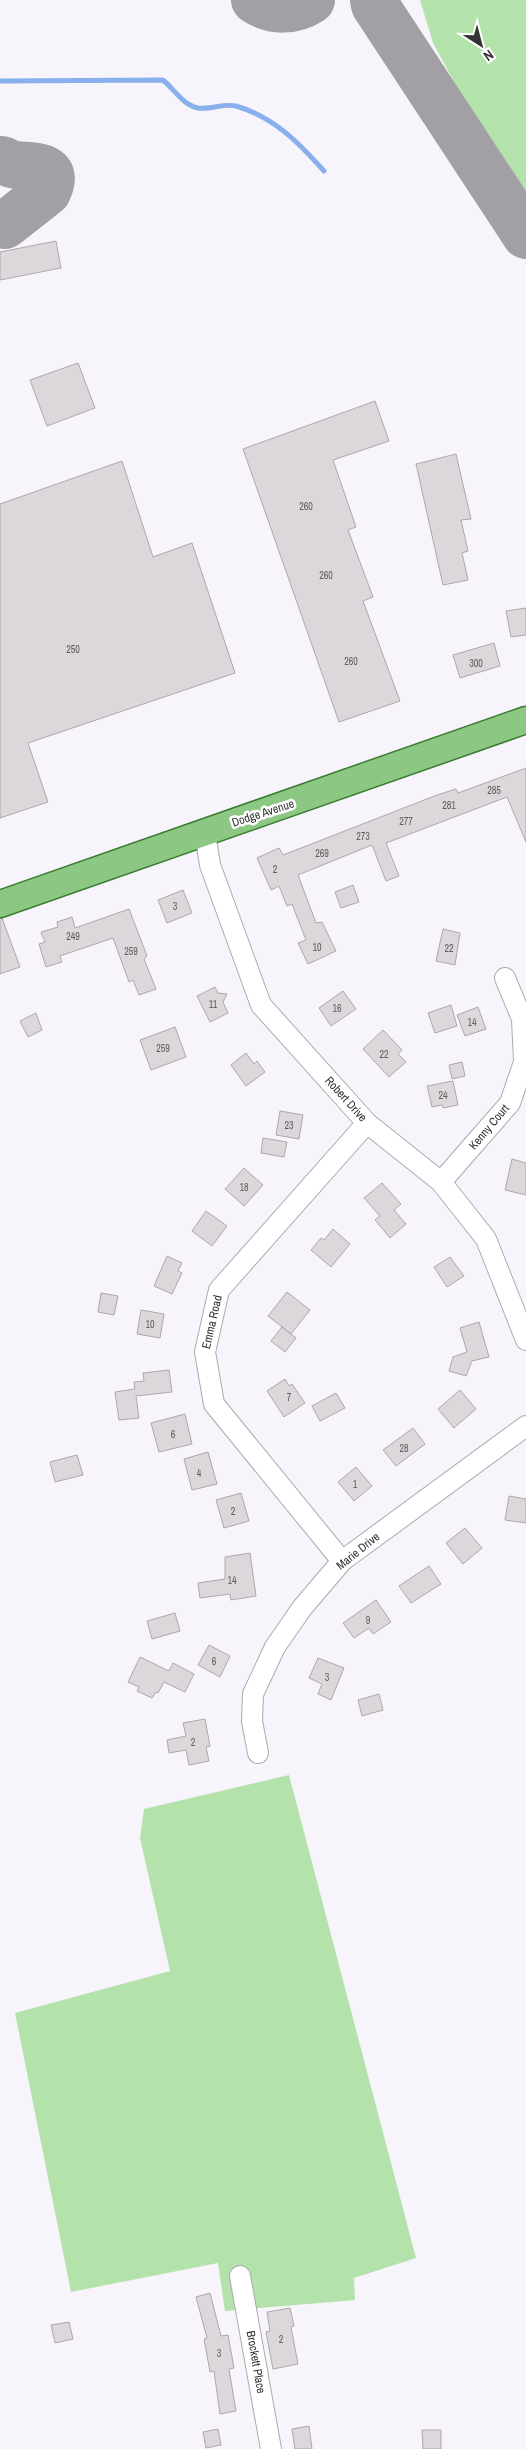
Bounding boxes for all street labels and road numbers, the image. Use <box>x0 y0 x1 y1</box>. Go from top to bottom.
street label: Dodge Avenue <box>230 795 296 831</box>
street label: Robert Drive <box>321 1073 371 1125</box>
street label: Kenny Court <box>465 1101 513 1153</box>
street label: Emma Road <box>198 1294 226 1350</box>
street label: Marie Drive <box>333 1529 383 1573</box>
street label: Brockett Place <box>243 2329 269 2395</box>

